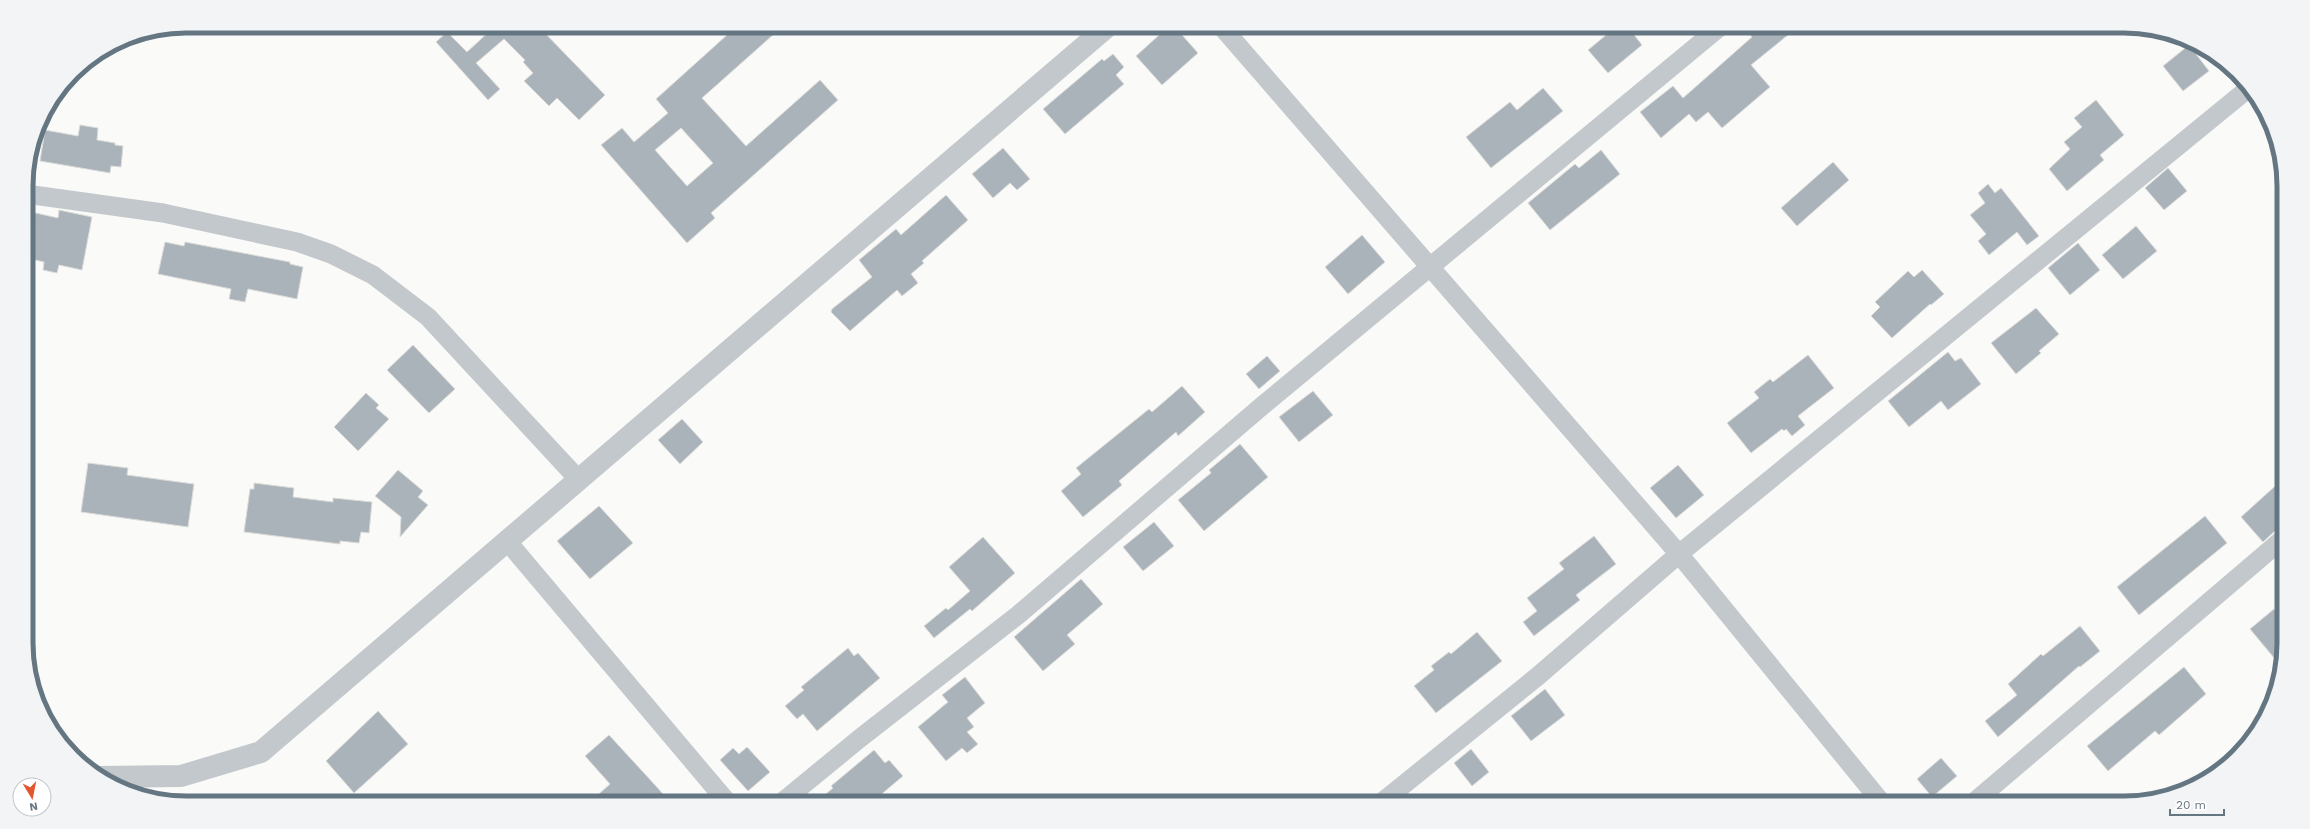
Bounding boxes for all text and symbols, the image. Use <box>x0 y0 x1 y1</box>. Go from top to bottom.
north arrow <box>12 777 52 817</box>
scale bar <box>2170 791 2224 817</box>
text: 20 m <box>2176 798 2206 812</box>
text: N <box>29 799 39 813</box>

